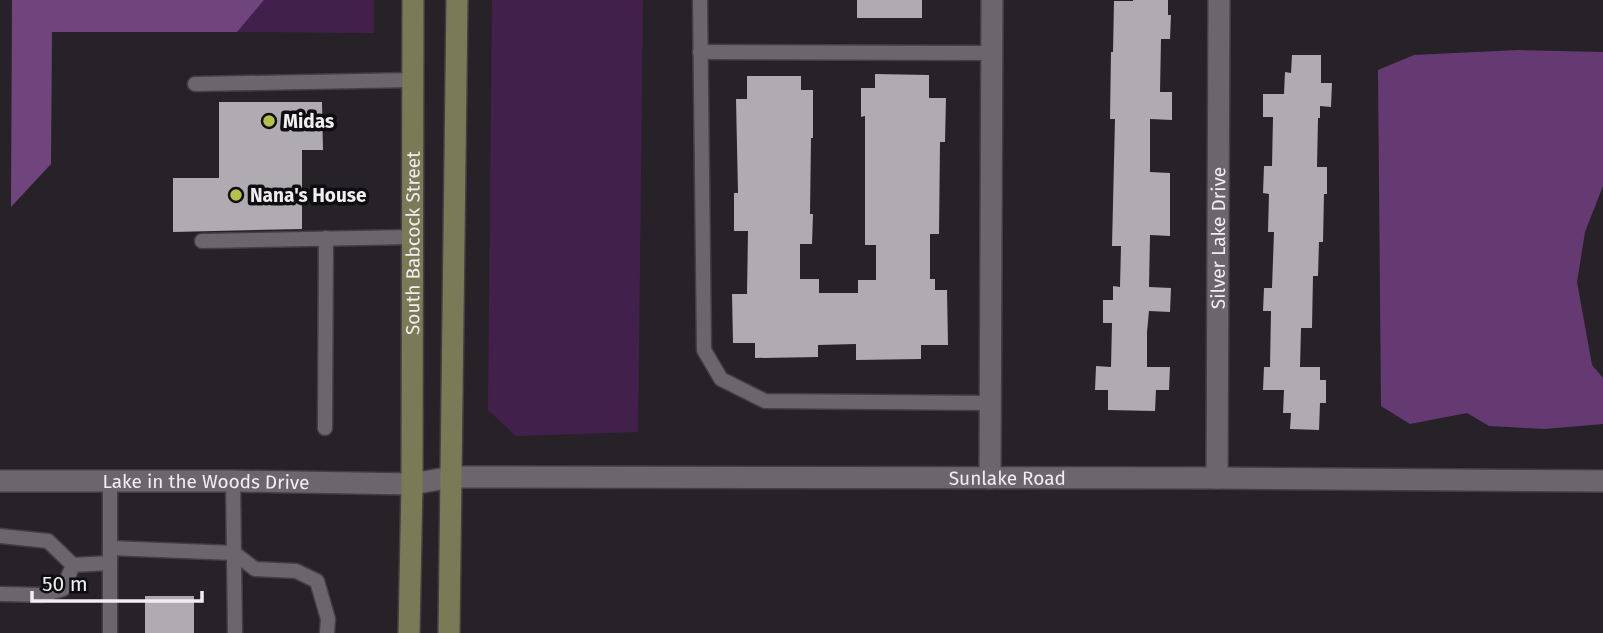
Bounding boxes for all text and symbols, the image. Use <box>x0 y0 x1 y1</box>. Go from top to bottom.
place label: Midas <box>283 110 334 133</box>
marker: Midas <box>261 113 277 129</box>
street label: South Babcock Street <box>401 151 425 335</box>
street label: Silver Lake Drive <box>1207 167 1230 309</box>
place label: Nana's House <box>250 184 367 207</box>
marker: Nana's House <box>228 187 244 203</box>
street label: Sunlake Road <box>949 467 1066 490</box>
street label: Lake in the Woods Drive <box>102 470 310 494</box>
scale bar <box>32 560 201 604</box>
text: 50 m <box>42 571 88 597</box>

